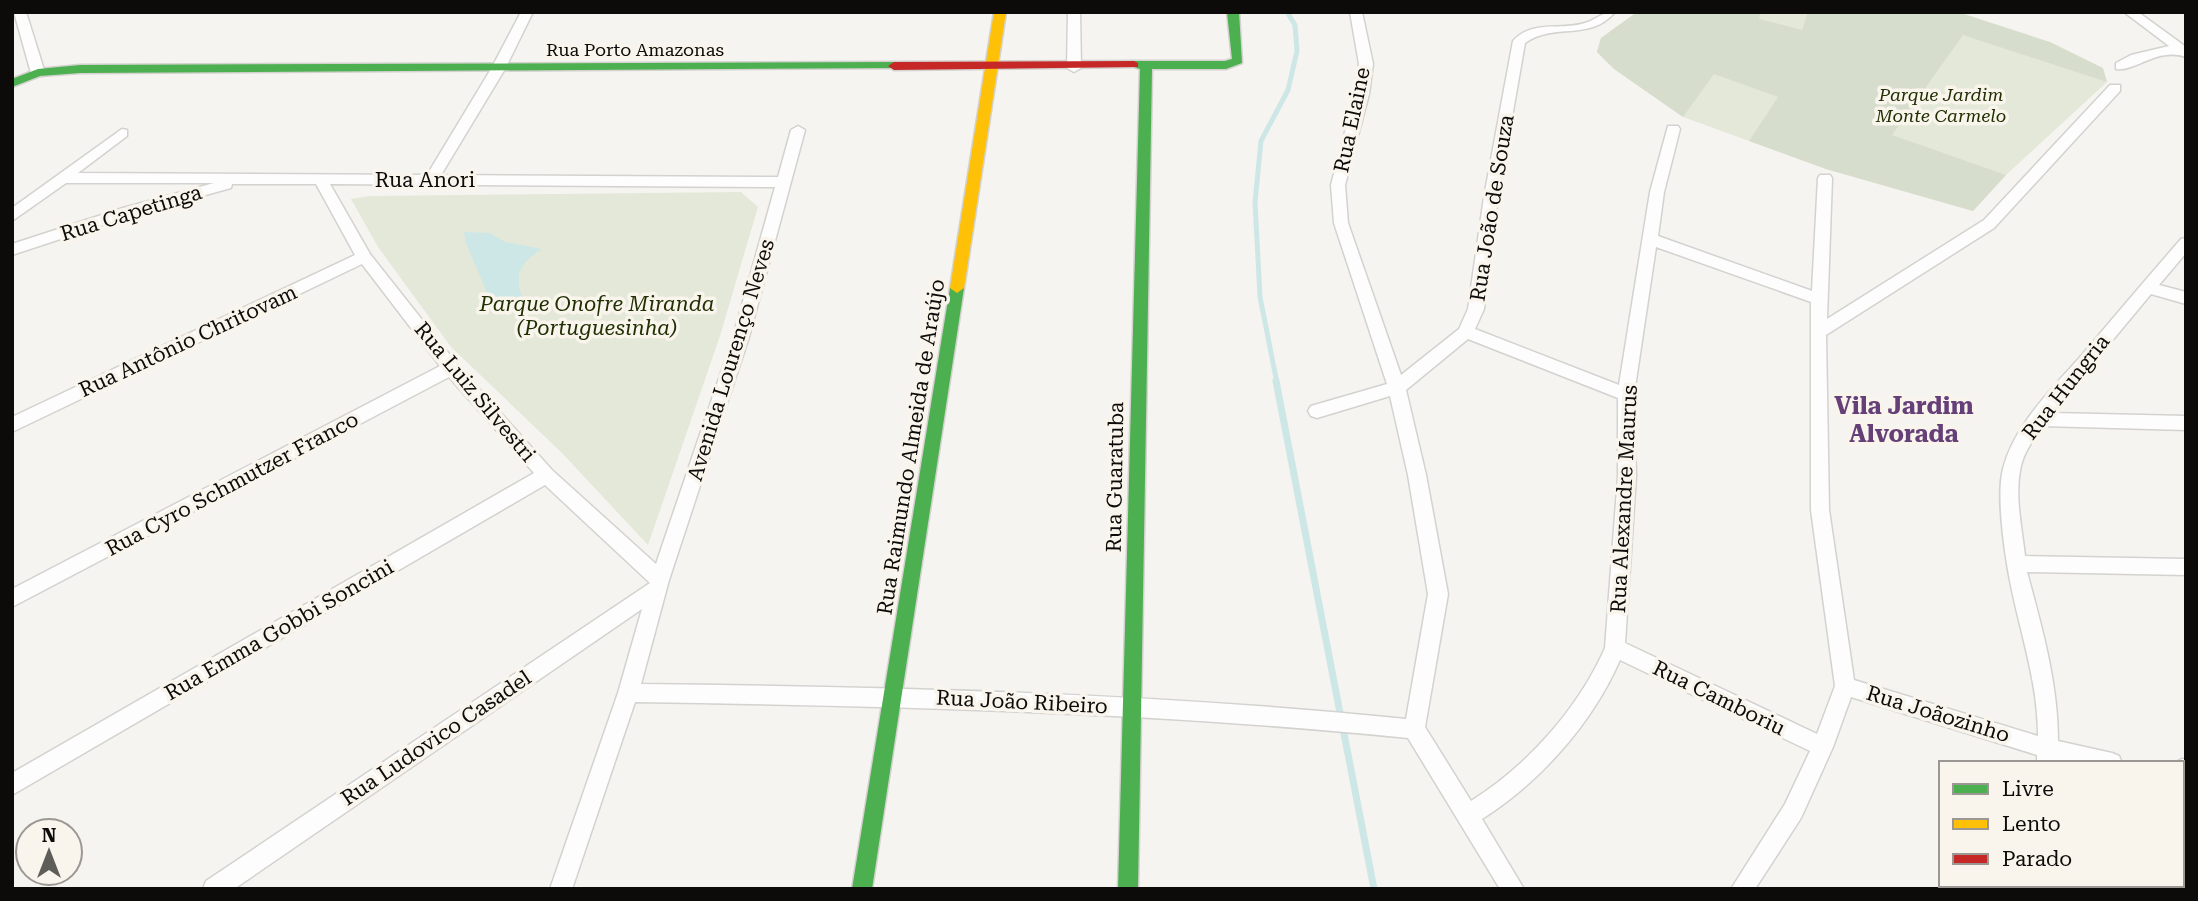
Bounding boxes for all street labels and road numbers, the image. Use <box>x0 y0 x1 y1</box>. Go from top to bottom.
street label: Rua Porto Amazonas <box>546 39 724 60</box>
street label: Rua Elaine <box>1329 65 1375 175</box>
street label: Rua João de Souza <box>1465 112 1519 303</box>
street label: Rua Anori <box>375 168 476 192</box>
street label: Rua Capetinga <box>57 180 205 246</box>
street label: Avenida Lourenço Neves <box>683 236 779 484</box>
street label: Rua Raimundo Almeida de Araújo <box>873 277 949 617</box>
street label: Rua Antônio Chritovam <box>75 280 301 402</box>
street label: Rua Luiz Silvestri <box>410 317 541 467</box>
street label: Rua Hungria <box>2018 329 2115 444</box>
street label: Rua Alexandre Maurus <box>1606 384 1642 614</box>
street label: Rua Guaratuba <box>1102 401 1128 552</box>
street label: Rua Cyro Schmutzer Franco <box>102 407 362 561</box>
street label: Rua Emma Gobbi Soncini <box>161 555 398 705</box>
street label: Rua Camboriu <box>1649 656 1789 740</box>
street label: Rua Ludovico Casadel <box>337 665 536 810</box>
street label: Rua Joãozinho <box>1863 681 2013 747</box>
street label: Rua João Ribeiro <box>936 686 1108 718</box>

